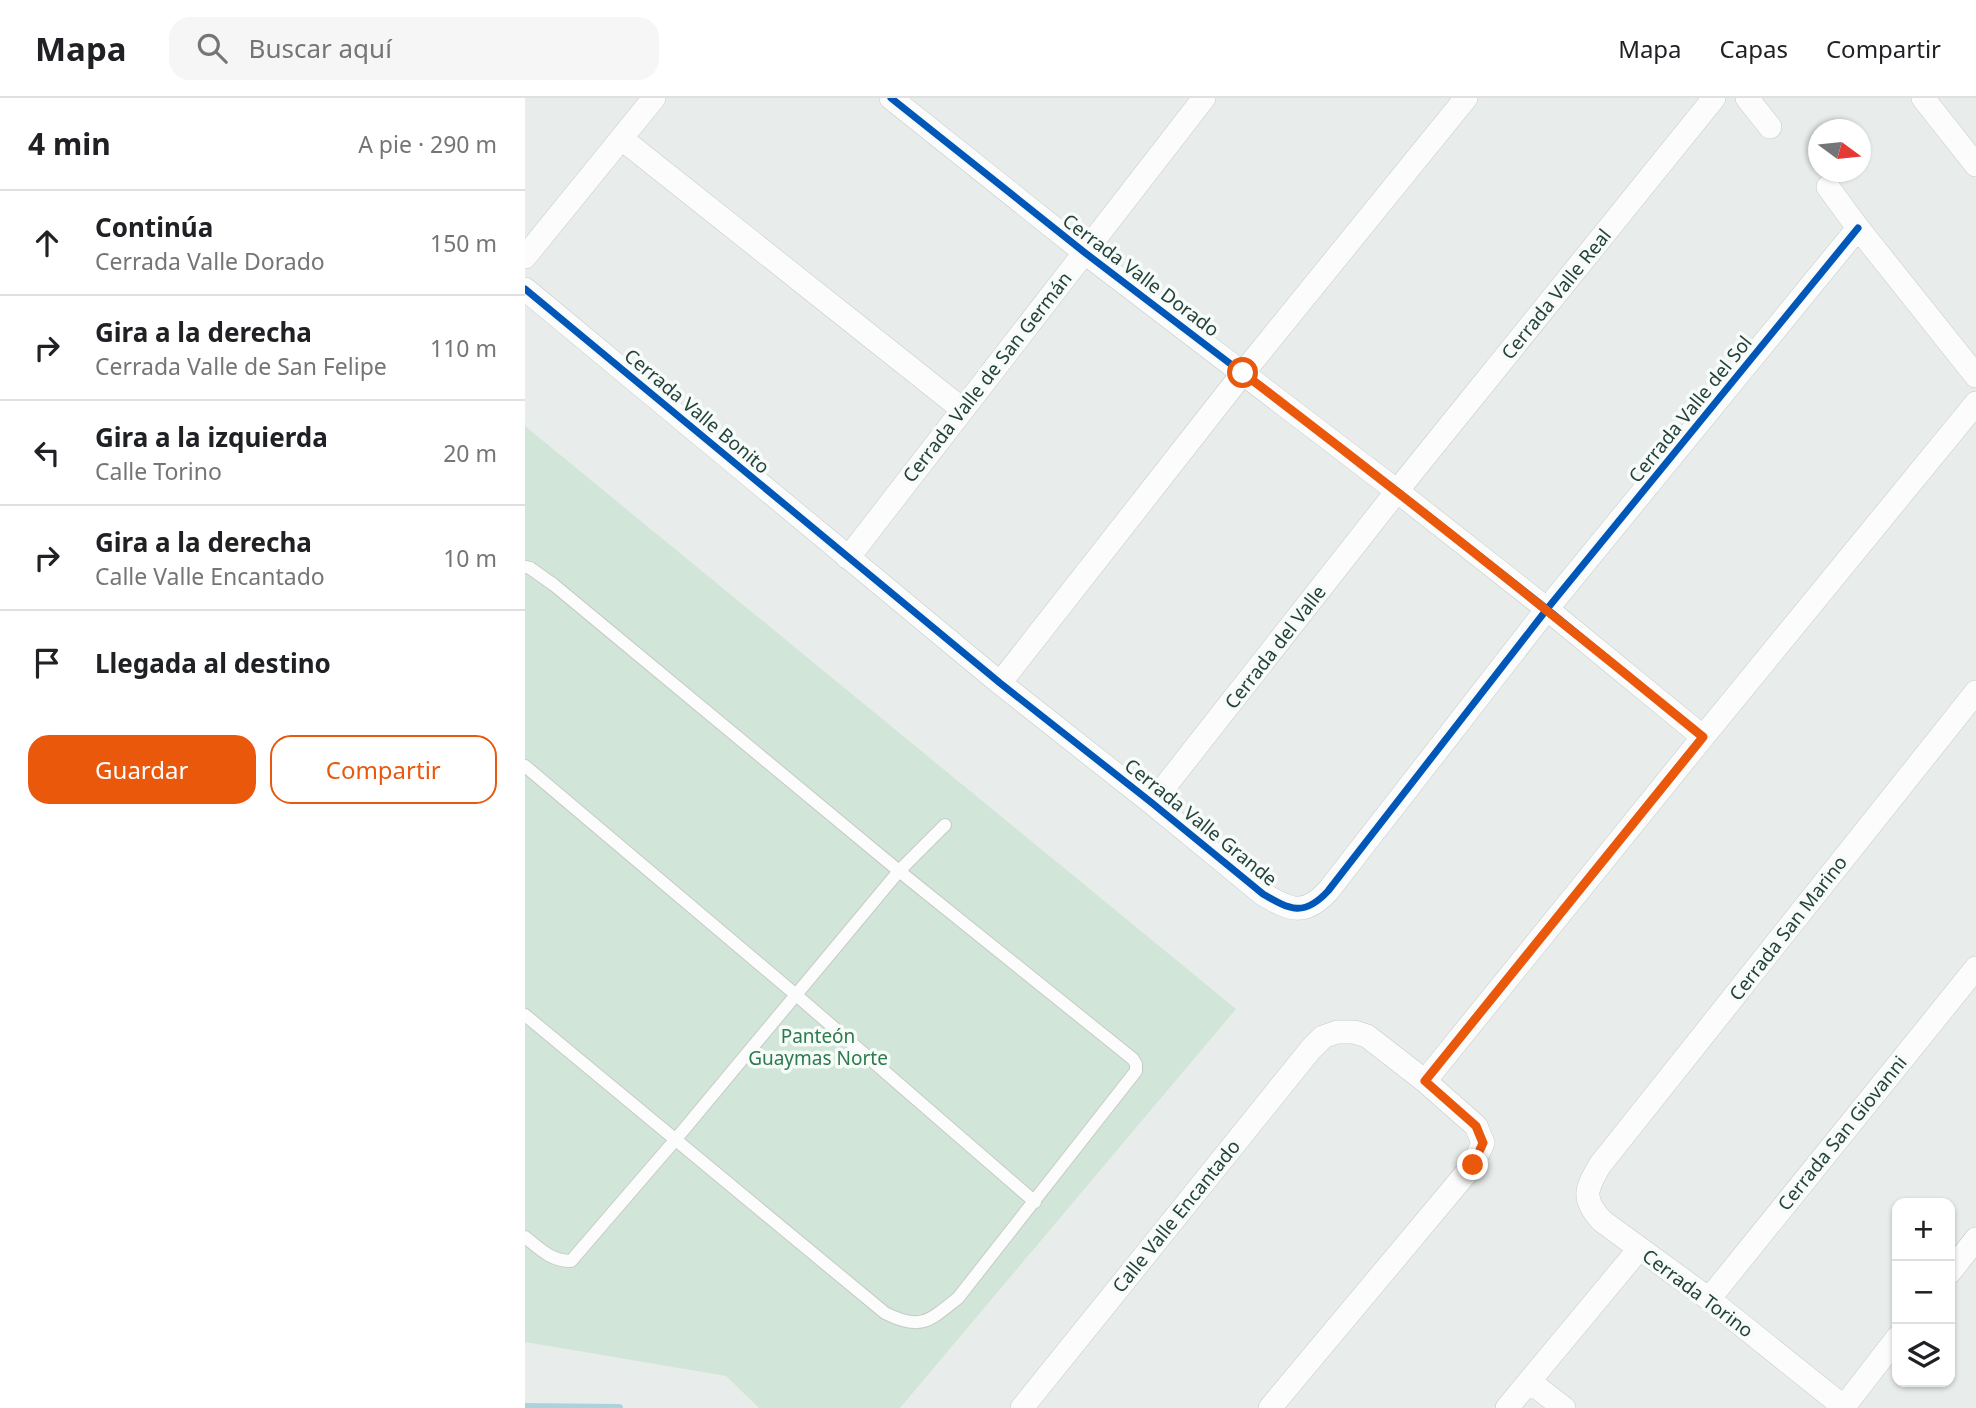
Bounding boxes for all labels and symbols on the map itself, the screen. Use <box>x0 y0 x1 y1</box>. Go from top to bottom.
north arrow <box>1808 119 1871 182</box>
street label: Cerrada Valle Dorado <box>1057 208 1225 342</box>
street label: Cerrada Valle Real <box>1495 223 1617 365</box>
street label: Cerrada Valle de San Germán <box>896 266 1078 488</box>
street label: Cerrada Valle del Sol <box>1623 330 1757 488</box>
street label: Cerrada Valle Bonito <box>619 343 775 479</box>
route start <box>1227 357 1258 388</box>
street label: Cerrada del Valle <box>1218 580 1332 714</box>
street label: Cerrada Valle Grande <box>1119 752 1283 892</box>
street label: Cerrada San Marino <box>1723 850 1853 1006</box>
park label: Panteón Guaymas Norte <box>748 1023 888 1071</box>
street label: Cerrada San Giovanni <box>1771 1050 1913 1216</box>
street label: Calle Valle Encantado <box>1106 1134 1246 1298</box>
route end <box>1457 1149 1488 1180</box>
street label: Cerrada Torino <box>1637 1243 1759 1343</box>

